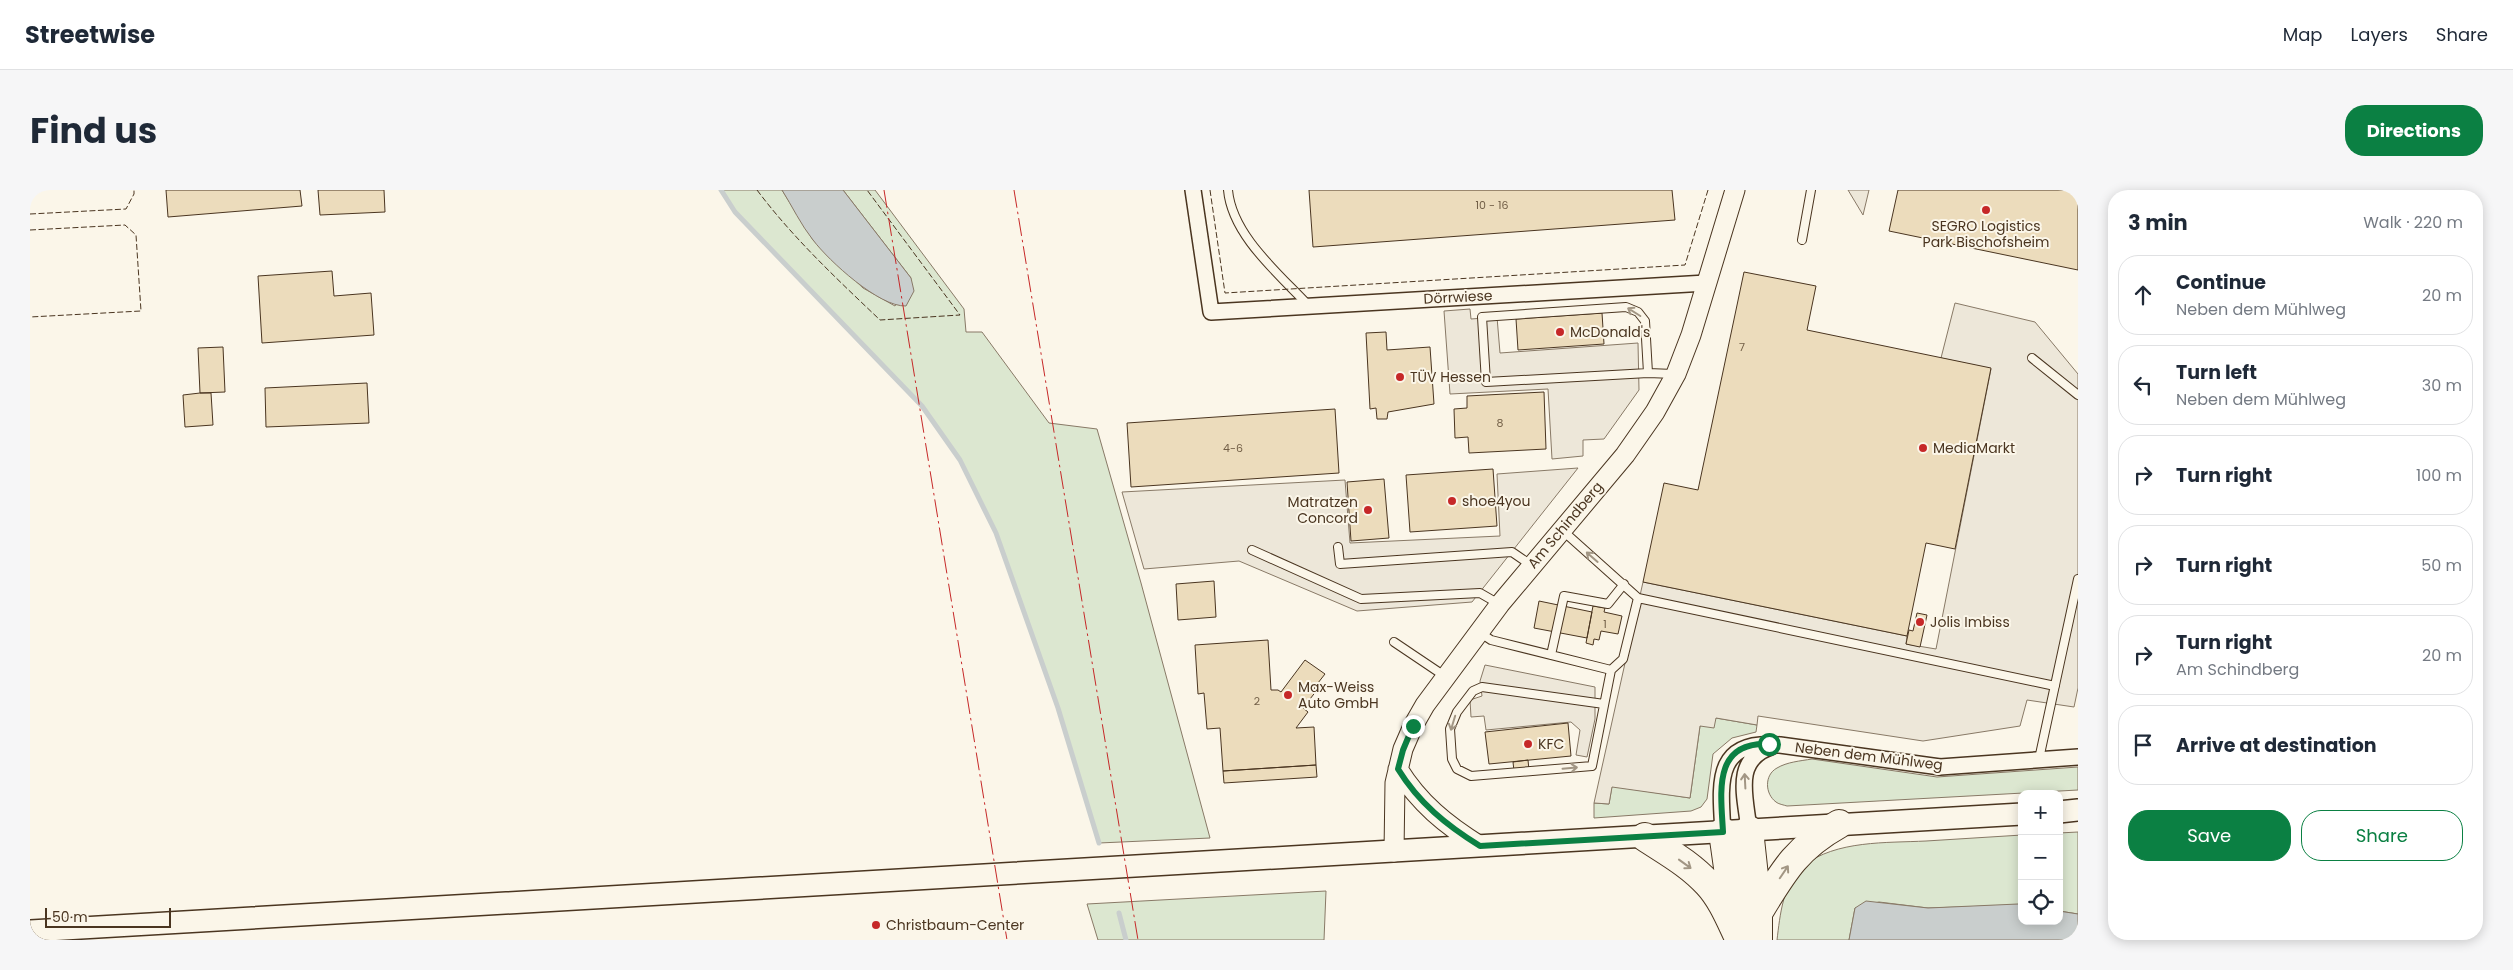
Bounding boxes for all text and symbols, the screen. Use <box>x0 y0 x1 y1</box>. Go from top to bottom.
text: Streetwise <box>25 18 155 51</box>
text: Map <box>2283 22 2323 47</box>
text: Layers <box>2351 22 2408 47</box>
text: Share <box>2436 22 2488 47</box>
button: Directions <box>2345 105 2483 156</box>
text: Find us <box>30 106 157 155</box>
house number: 10 - 16 <box>1476 197 1508 213</box>
marker: SEGRO Logistics Park Bischofsheim <box>1980 204 1992 216</box>
text: 3 min <box>2128 208 2188 237</box>
text: Walk · 220 m <box>2363 211 2463 234</box>
place label: SEGRO Logistics Park Bischofsheim <box>1923 216 2049 252</box>
text: Continue <box>2176 269 2266 296</box>
icon: ahead <box>2129 281 2157 309</box>
text: 20 m <box>2422 284 2462 307</box>
street label: Dörrwiese <box>1423 285 1493 309</box>
text: Neben dem Mühlweg <box>2176 298 2346 321</box>
one-way arrow <box>1628 307 1642 317</box>
place label: McDonald's <box>1570 322 1650 342</box>
marker: McDonald's <box>1554 326 1566 338</box>
house number: 7 <box>1739 339 1745 355</box>
text: Turn left <box>2176 359 2257 386</box>
place label: TÜV Hessen <box>1410 367 1491 387</box>
marker: TÜV Hessen <box>1394 371 1406 383</box>
icon: left <box>2129 371 2157 399</box>
text: 30 m <box>2422 374 2462 397</box>
text: Neben dem Mühlweg <box>2176 388 2346 411</box>
house number: 8 <box>1497 415 1504 431</box>
place label: MediaMarkt <box>1933 438 2015 458</box>
house number: 4-6 <box>1223 440 1243 456</box>
marker: MediaMarkt <box>1917 442 1929 454</box>
icon: right <box>2129 461 2157 489</box>
text: Turn right <box>2176 462 2272 489</box>
text: 100 m <box>2416 464 2462 487</box>
street label: Am Schindberg <box>1523 477 1607 573</box>
place label: shoe4you <box>1462 491 1531 511</box>
place label: Matratzen Concord <box>1288 492 1358 528</box>
marker: shoe4you <box>1446 495 1458 507</box>
marker: Matratzen Concord <box>1362 504 1374 516</box>
one-way arrow <box>1586 551 1599 562</box>
icon: right <box>2129 551 2157 579</box>
text: Turn right <box>2176 552 2272 579</box>
text: 50 m <box>2421 554 2462 577</box>
place label: Jolis Imbiss <box>1930 612 2010 632</box>
house number: 1 <box>1603 616 1607 632</box>
marker: Jolis Imbiss <box>1914 616 1926 628</box>
text: Turn right <box>2176 629 2272 656</box>
icon: right <box>2129 641 2157 669</box>
text: 20 m <box>2422 644 2462 667</box>
text: Am Schindberg <box>2176 658 2299 681</box>
place label: Max-Weiss Auto GmbH <box>1298 677 1379 713</box>
marker: Max-Weiss Auto GmbH <box>1282 689 1294 701</box>
house number: 2 <box>1254 693 1260 709</box>
route end <box>1402 715 1425 738</box>
one-way arrow <box>1447 715 1457 731</box>
icon: arrive <box>2129 731 2157 759</box>
text: Arrive at destination <box>2176 732 2377 759</box>
route start <box>1758 733 1781 756</box>
place label: KFC <box>1538 734 1564 754</box>
street label: Neben dem Mühlweg <box>1794 737 1944 775</box>
marker: KFC <box>1522 738 1534 750</box>
one-way arrow <box>1562 763 1578 772</box>
one-way arrow <box>1740 774 1749 790</box>
map controls <box>2018 790 2063 925</box>
button: + <box>2018 790 2063 835</box>
button: Save <box>2128 810 2291 861</box>
button: Share <box>2301 810 2463 861</box>
button: − <box>2018 835 2063 880</box>
one-way arrow <box>1678 859 1692 869</box>
one-way arrow <box>1779 865 1789 879</box>
button: locate <box>2018 880 2063 925</box>
scale bar <box>45 905 171 928</box>
text: 50 m <box>52 907 88 927</box>
place label: Christbaum-Center <box>886 915 1024 935</box>
marker: Christbaum-Center <box>870 919 882 931</box>

